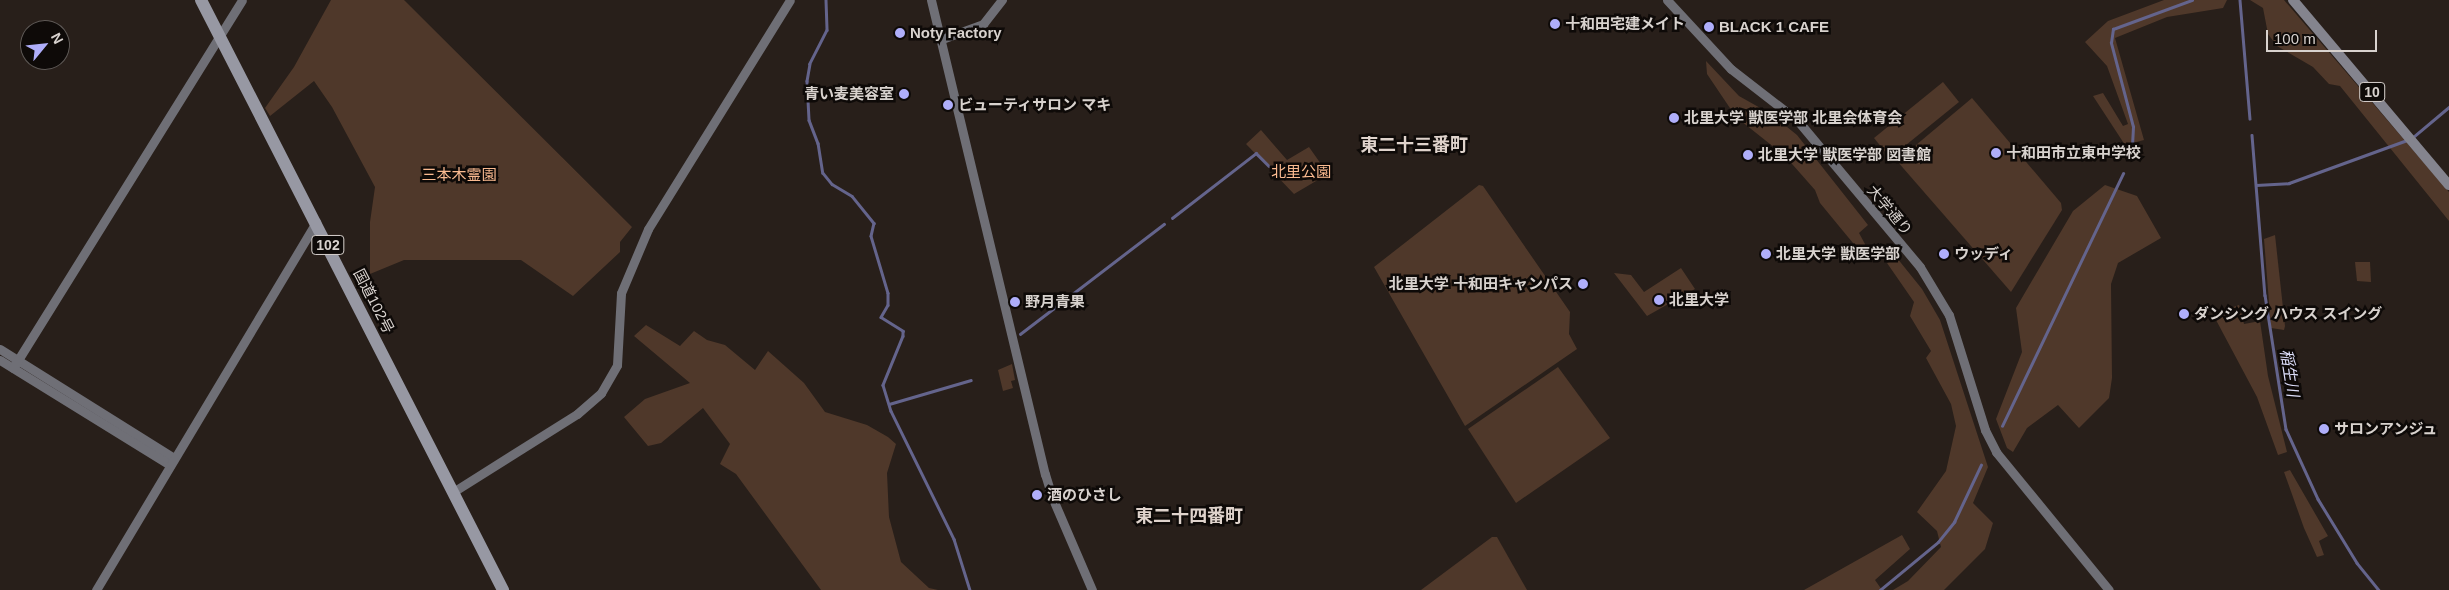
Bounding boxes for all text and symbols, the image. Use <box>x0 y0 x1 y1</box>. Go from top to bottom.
place label: 十和田宅建メイト <box>1565 15 1685 33</box>
marker: 十和田宅建メイト <box>1549 18 1561 30</box>
place label: BLACK 1 CAFE <box>1719 18 1829 36</box>
north arrow <box>20 20 70 70</box>
scale bar <box>2269 20 2380 52</box>
marker: BLACK 1 CAFE <box>1703 21 1715 33</box>
place label: Noty Factory <box>910 24 1002 42</box>
marker: Noty Factory <box>894 27 906 39</box>
text: N <box>48 30 67 47</box>
text: 100 m <box>2274 30 2316 47</box>
road number: 10 <box>2358 80 2386 104</box>
place label: 青い麦美容室 <box>804 85 894 103</box>
marker: 青い麦美容室 <box>898 88 910 100</box>
place label: ビューティサロン マキ <box>958 96 1112 114</box>
marker: ビューティサロン マキ <box>942 99 954 111</box>
place label: 北里大学 獣医学部 北里会体育会 <box>1684 109 1902 127</box>
marker: 北里大学 獣医学部 北里会体育会 <box>1668 112 1680 124</box>
district label: 東二十三番町 <box>1360 134 1468 156</box>
place label: 十和田市立東中学校 <box>2006 144 2141 162</box>
place label: 北里大学 獣医学部 図書館 <box>1758 146 1931 164</box>
marker: 十和田市立東中学校 <box>1990 147 2002 159</box>
marker: 北里大学 獣医学部 図書館 <box>1742 149 1754 161</box>
park label: 北里公園 <box>1271 163 1331 181</box>
park label: 三本木霊園 <box>422 166 496 184</box>
street label: 大学通り <box>1864 181 1916 239</box>
road number: 102 <box>310 234 346 256</box>
place label: 北里大学 獣医学部 <box>1776 245 1900 263</box>
place label: ウッディ <box>1954 245 2014 263</box>
marker: 北里大学 獣医学部 <box>1760 248 1772 260</box>
marker: ウッディ <box>1938 248 1950 260</box>
street label: 国道102号 <box>350 266 398 336</box>
place label: 北里大学 十和田キャンパス <box>1389 275 1573 293</box>
marker: 北里大学 十和田キャンパス <box>1577 278 1589 290</box>
place label: 北里大学 <box>1669 291 1729 309</box>
place label: 野月青果 <box>1025 293 1085 311</box>
marker: 北里大学 <box>1653 294 1665 306</box>
marker: 野月青果 <box>1009 296 1021 308</box>
place label: ダンシング ハウス スイング <box>2194 305 2382 323</box>
marker: ダンシング ハウス スイング <box>2178 308 2190 320</box>
water label: 稲生川 <box>2276 348 2302 398</box>
place label: サロンアンジュ <box>2334 420 2439 438</box>
marker: サロンアンジュ <box>2318 423 2330 435</box>
place label: 酒のひさし <box>1047 486 1122 504</box>
marker: 酒のひさし <box>1031 489 1043 501</box>
district label: 東二十四番町 <box>1135 505 1243 527</box>

